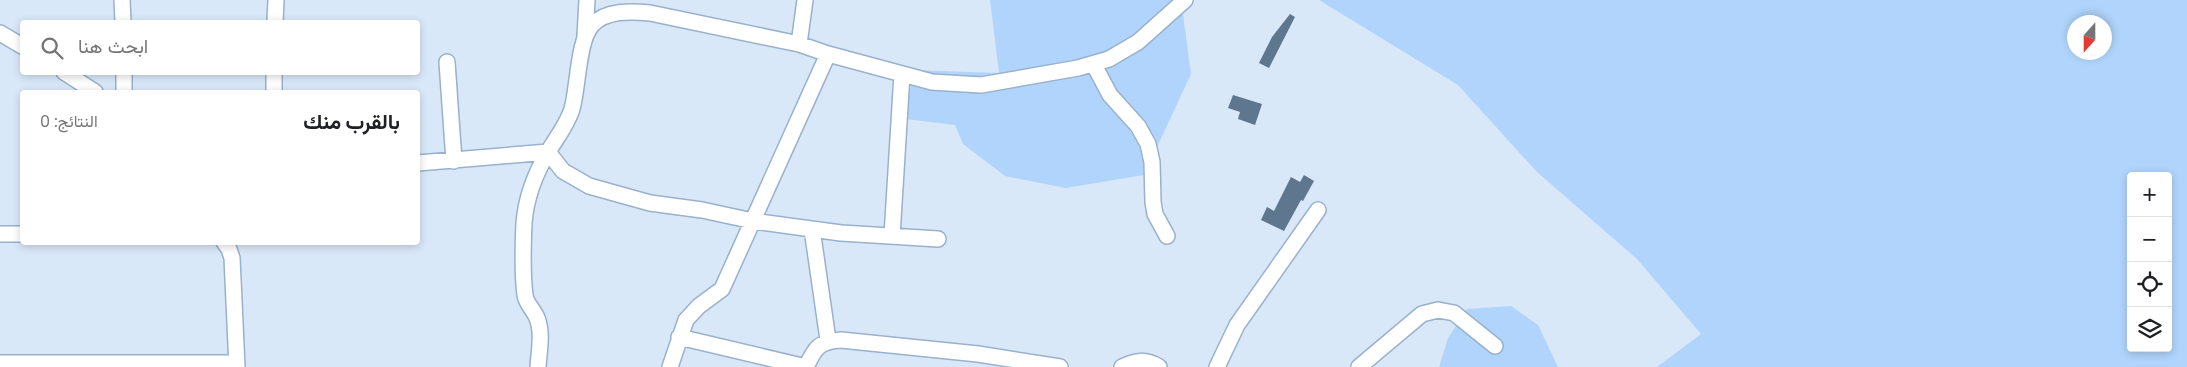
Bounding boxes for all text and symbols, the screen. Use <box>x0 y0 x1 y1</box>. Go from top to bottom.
north arrow <box>2067 15 2112 60</box>
search box <box>20 20 420 75</box>
text: ابحث هنا <box>78 33 148 60</box>
icon: search <box>38 34 66 62</box>
text: بالقرب منك <box>303 107 400 136</box>
text: النتائج: 0 <box>40 110 98 133</box>
map controls <box>2127 172 2172 352</box>
button: + <box>2127 172 2172 217</box>
button: − <box>2127 217 2172 262</box>
button: locate <box>2127 262 2172 307</box>
button: layers <box>2127 307 2172 352</box>

